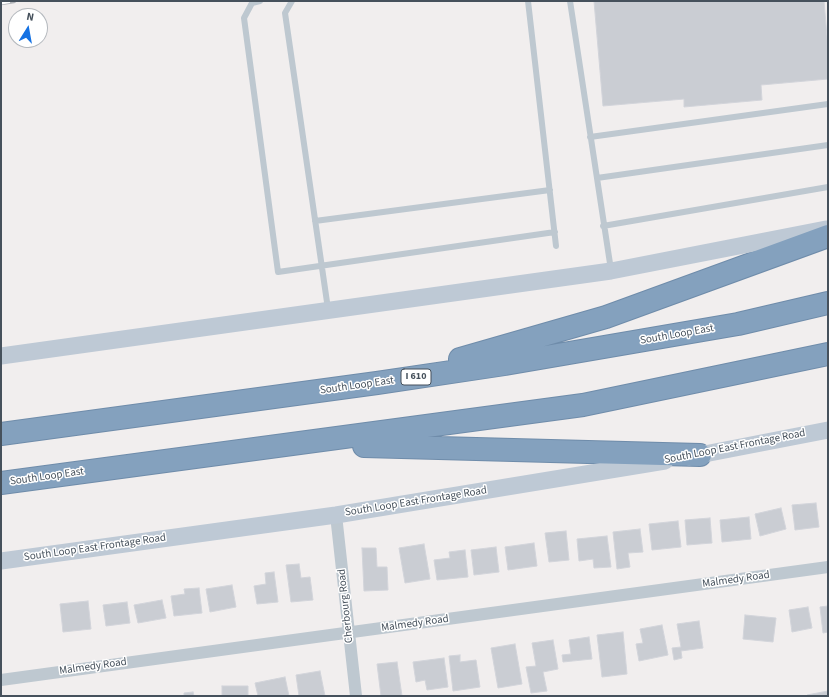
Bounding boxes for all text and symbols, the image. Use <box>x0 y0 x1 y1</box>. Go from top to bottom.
north arrow <box>8 8 48 48</box>
text: N <box>25 9 35 25</box>
street label: South Loop East <box>639 322 715 348</box>
road number: I 610 <box>401 369 431 385</box>
street label: South Loop East <box>319 374 395 398</box>
street label: South Loop East Frontage Road <box>663 427 807 467</box>
street label: South Loop East <box>9 465 85 489</box>
street label: South Loop East Frontage Road <box>344 484 488 520</box>
street label: South Loop East Frontage Road <box>23 531 167 565</box>
street label: Cherbourg Road <box>336 568 356 644</box>
street label: Malmedy Road <box>701 569 771 591</box>
street label: Malmedy Road <box>380 613 450 635</box>
street label: Malmedy Road <box>58 656 128 678</box>

